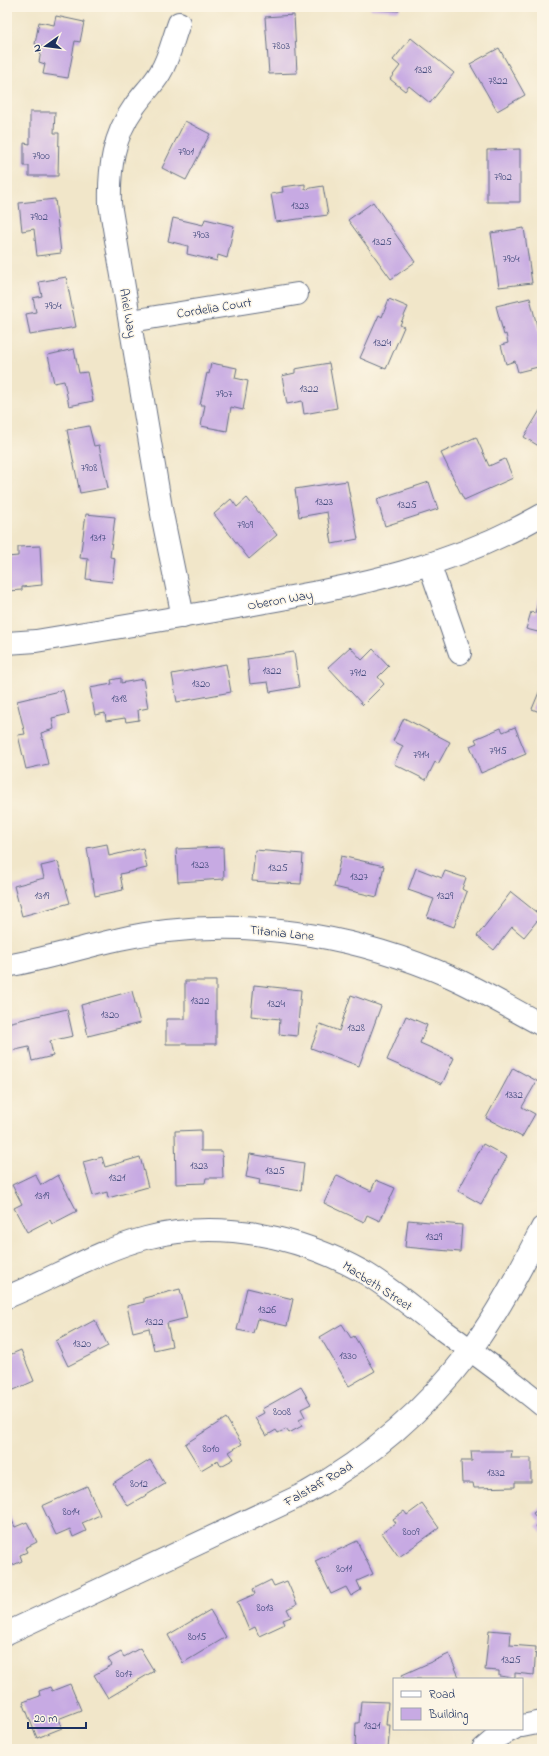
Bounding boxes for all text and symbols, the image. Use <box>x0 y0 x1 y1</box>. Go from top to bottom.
north arrow <box>26 26 66 66</box>
house number: 7803 <box>272 38 290 54</box>
text: N <box>29 43 46 54</box>
house number: 1328 <box>414 62 432 78</box>
house number: 7822 <box>488 73 508 89</box>
house number: 7901 <box>178 144 195 160</box>
house number: 7900 <box>32 148 50 164</box>
house number: 7902 <box>494 169 513 185</box>
house number: 1323 <box>291 198 309 214</box>
house number: 7902 <box>30 209 49 225</box>
house number: 7903 <box>192 227 210 243</box>
house number: 1325 <box>372 234 392 250</box>
house number: 7904 <box>502 251 520 267</box>
street label: Ariel Way <box>113 287 141 340</box>
street label: Cordelia Court <box>175 293 254 324</box>
house number: 7904 <box>44 298 62 314</box>
house number: 1324 <box>373 335 391 351</box>
house number: 1322 <box>300 381 319 397</box>
house number: 7907 <box>215 386 233 402</box>
house number: 7908 <box>81 460 97 476</box>
house number: 1323 <box>315 494 333 510</box>
house number: 1325 <box>397 497 417 513</box>
house number: 7909 <box>237 517 254 533</box>
house number: 1317 <box>90 530 106 546</box>
street label: Oberon Way <box>246 585 315 617</box>
house number: 1322 <box>263 663 282 679</box>
house number: 7912 <box>350 665 367 681</box>
house number: 1320 <box>192 676 210 692</box>
house number: 1318 <box>111 691 127 707</box>
house number: 7915 <box>489 743 507 759</box>
house number: 7914 <box>413 747 429 763</box>
house number: 1323 <box>191 857 209 873</box>
house number: 1325 <box>268 860 288 876</box>
house number: 1327 <box>350 869 368 885</box>
house number: 1319 <box>35 888 50 904</box>
house number: 1329 <box>437 888 454 904</box>
street label: Titania Lane <box>249 921 315 946</box>
house number: 1322 <box>191 993 210 1009</box>
house number: 1324 <box>267 996 285 1012</box>
house number: 1320 <box>101 1007 119 1023</box>
house number: 1328 <box>347 1020 365 1036</box>
house number: 1332 <box>505 1087 524 1103</box>
house number: 1323 <box>190 1158 208 1174</box>
house number: 1325 <box>265 1163 285 1179</box>
house number: 1321 <box>108 1170 126 1186</box>
house number: 1319 <box>35 1188 50 1204</box>
house number: 1329 <box>426 1229 443 1245</box>
street label: Macbeth Street <box>338 1257 416 1316</box>
house number: 1326 <box>258 1302 276 1318</box>
house number: 1322 <box>145 1314 164 1330</box>
house number: 1320 <box>73 1336 91 1352</box>
house number: 1330 <box>339 1348 357 1364</box>
house number: 8008 <box>273 1404 291 1420</box>
house number: 8010 <box>202 1441 220 1457</box>
street label: Falstaff Road <box>280 1457 357 1512</box>
house number: 1332 <box>487 1465 506 1481</box>
house number: 8012 <box>130 1476 148 1492</box>
house number: 8014 <box>63 1504 80 1520</box>
house number: 8009 <box>403 1524 420 1540</box>
house number: 8011 <box>336 1561 352 1577</box>
house number: 8013 <box>257 1600 274 1616</box>
house number: 8015 <box>188 1629 206 1645</box>
house number: 1325 <box>501 1652 521 1668</box>
house number: 8017 <box>116 1666 133 1682</box>
legend <box>393 1678 523 1730</box>
text: Road <box>429 1686 455 1704</box>
scale bar <box>28 1704 86 1730</box>
text: Building <box>428 1706 468 1725</box>
text: 20 m <box>34 1710 57 1728</box>
house number: 1321 <box>363 1718 381 1734</box>

